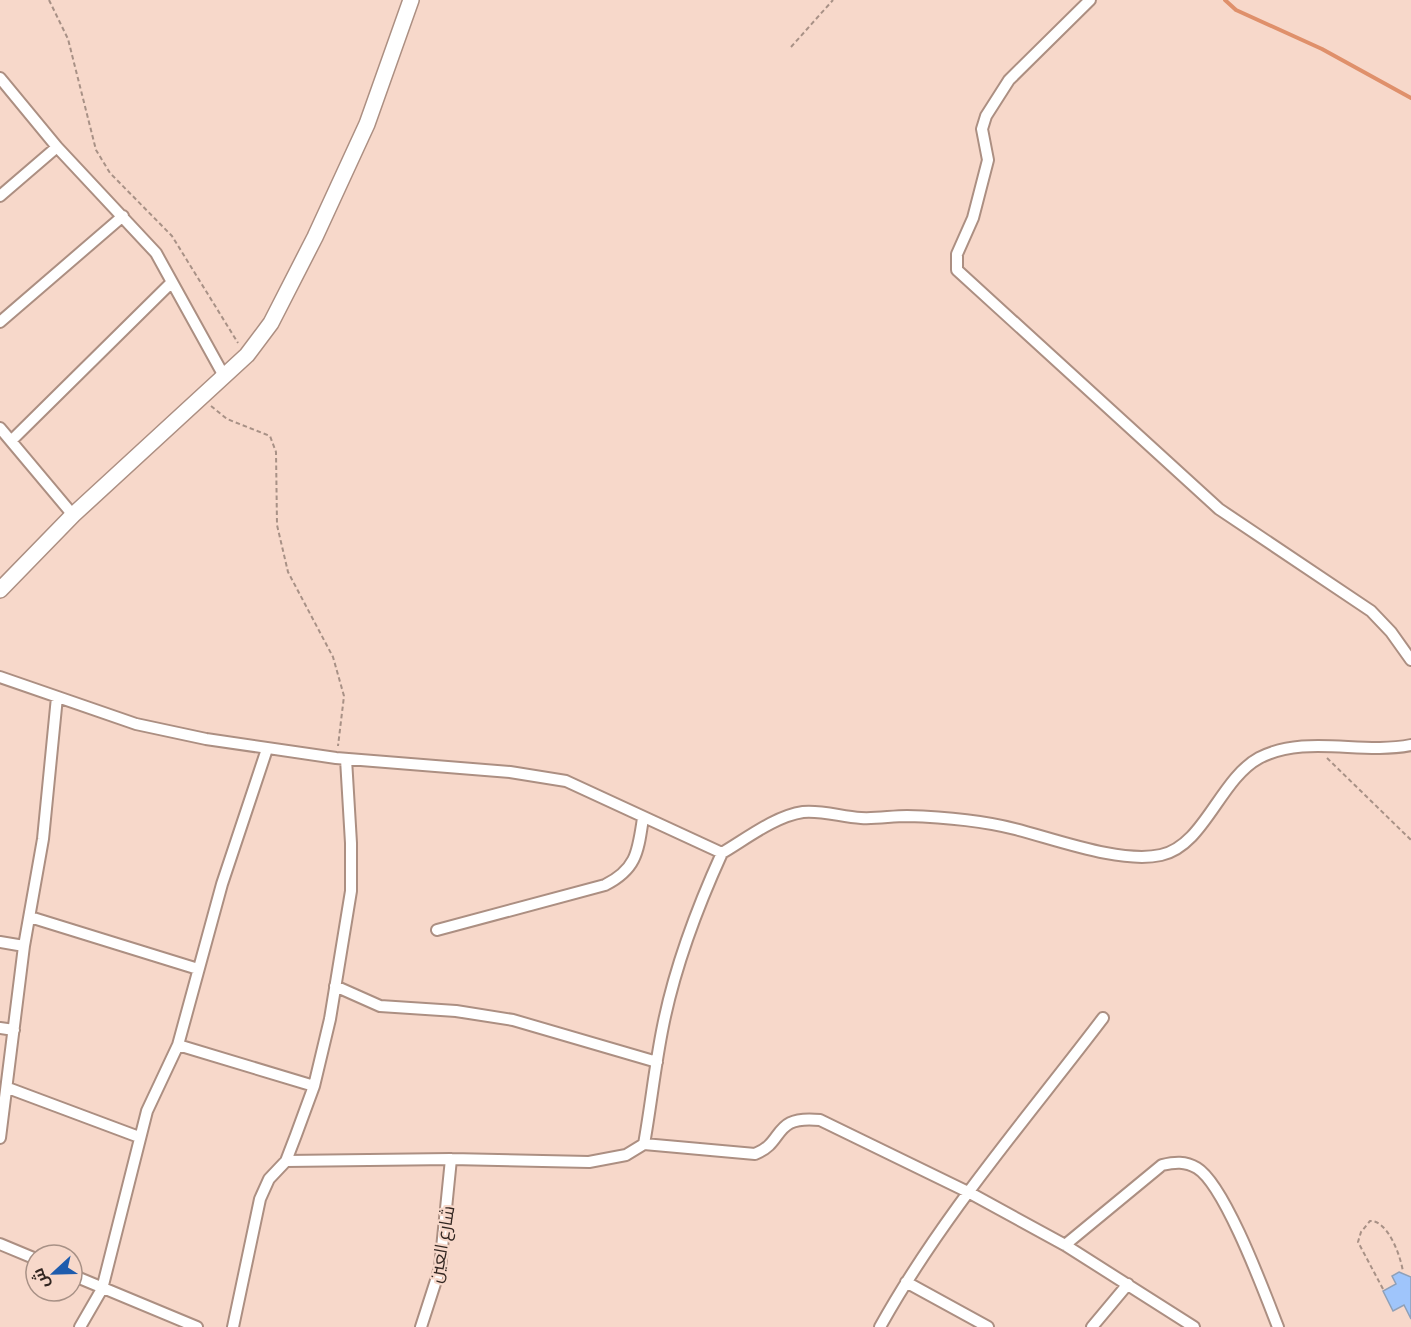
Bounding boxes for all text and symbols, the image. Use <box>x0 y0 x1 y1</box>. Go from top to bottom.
street label: شارع العين <box>424 1204 461 1285</box>
north arrow <box>24 1243 84 1303</box>
text: ش <box>28 1265 53 1292</box>

